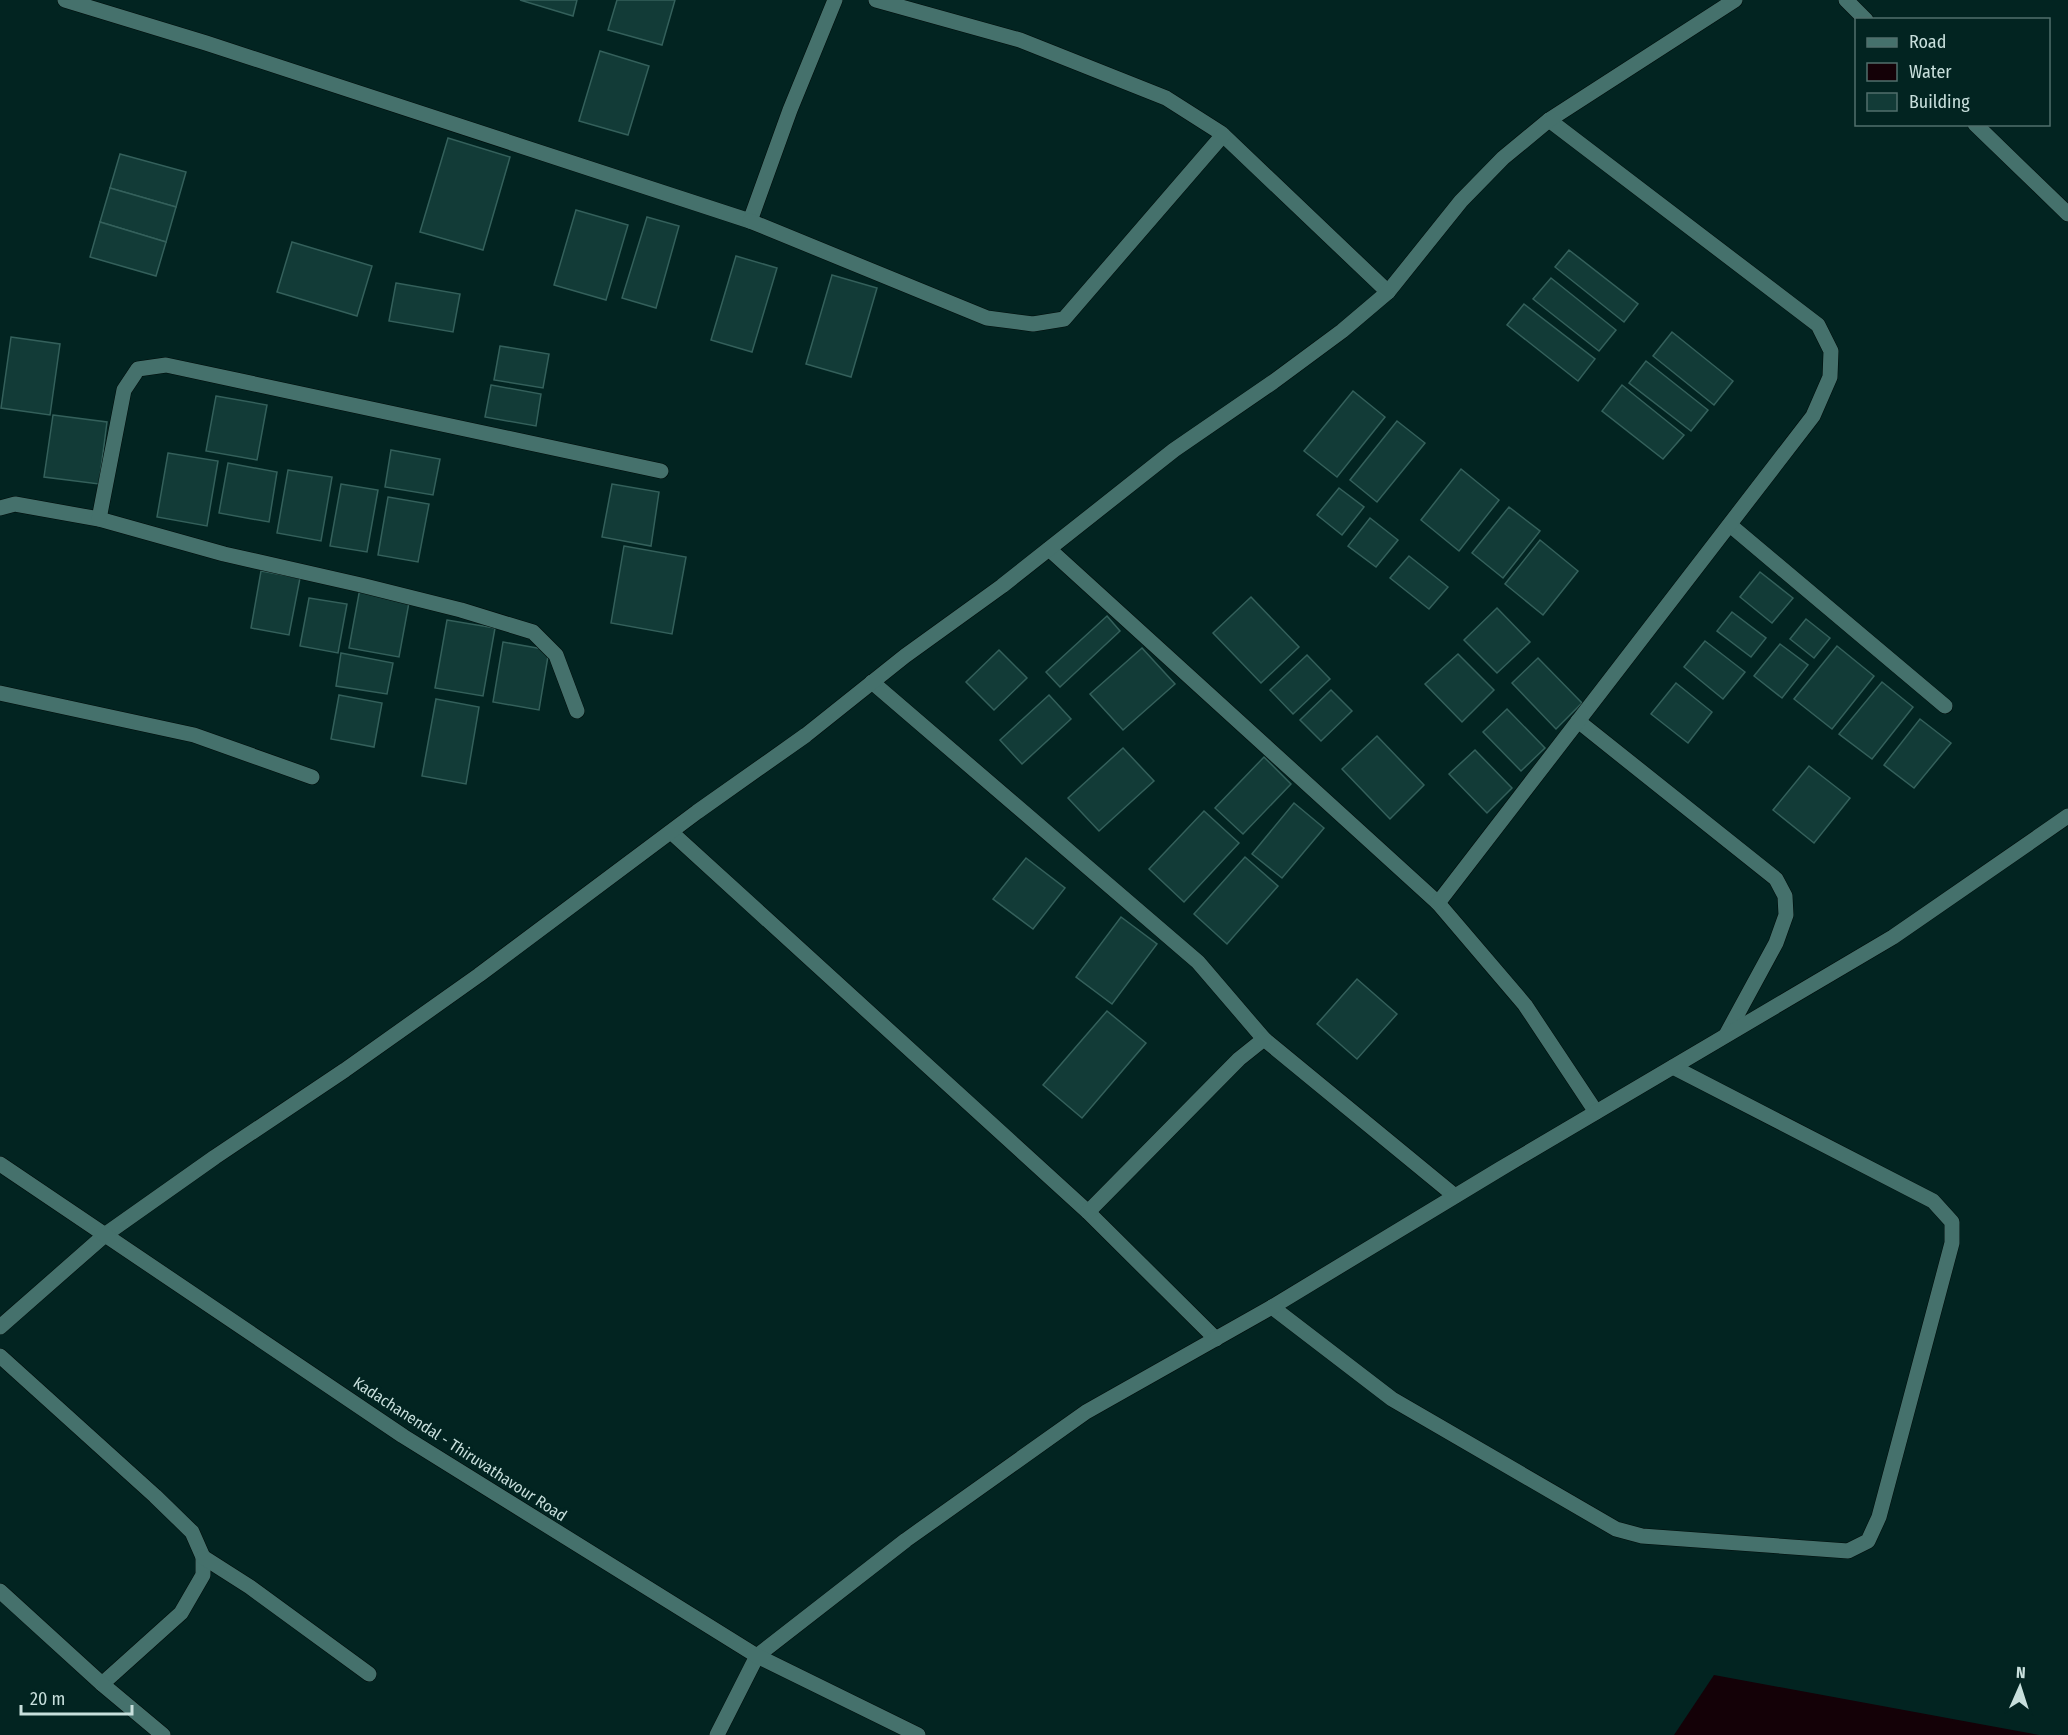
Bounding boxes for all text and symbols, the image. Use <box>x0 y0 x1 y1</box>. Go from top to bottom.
legend <box>1855 18 2050 126</box>
text: Road <box>1909 31 1946 53</box>
text: Water <box>1909 61 1952 83</box>
text: Building <box>1909 91 1970 113</box>
street label: Kadachanendal - Thiruvathavour Road <box>350 1373 570 1525</box>
north arrow <box>1990 1657 2050 1717</box>
text: N <box>2015 1663 2026 1682</box>
scale bar <box>21 1678 132 1716</box>
text: 20 m <box>30 1688 65 1710</box>

